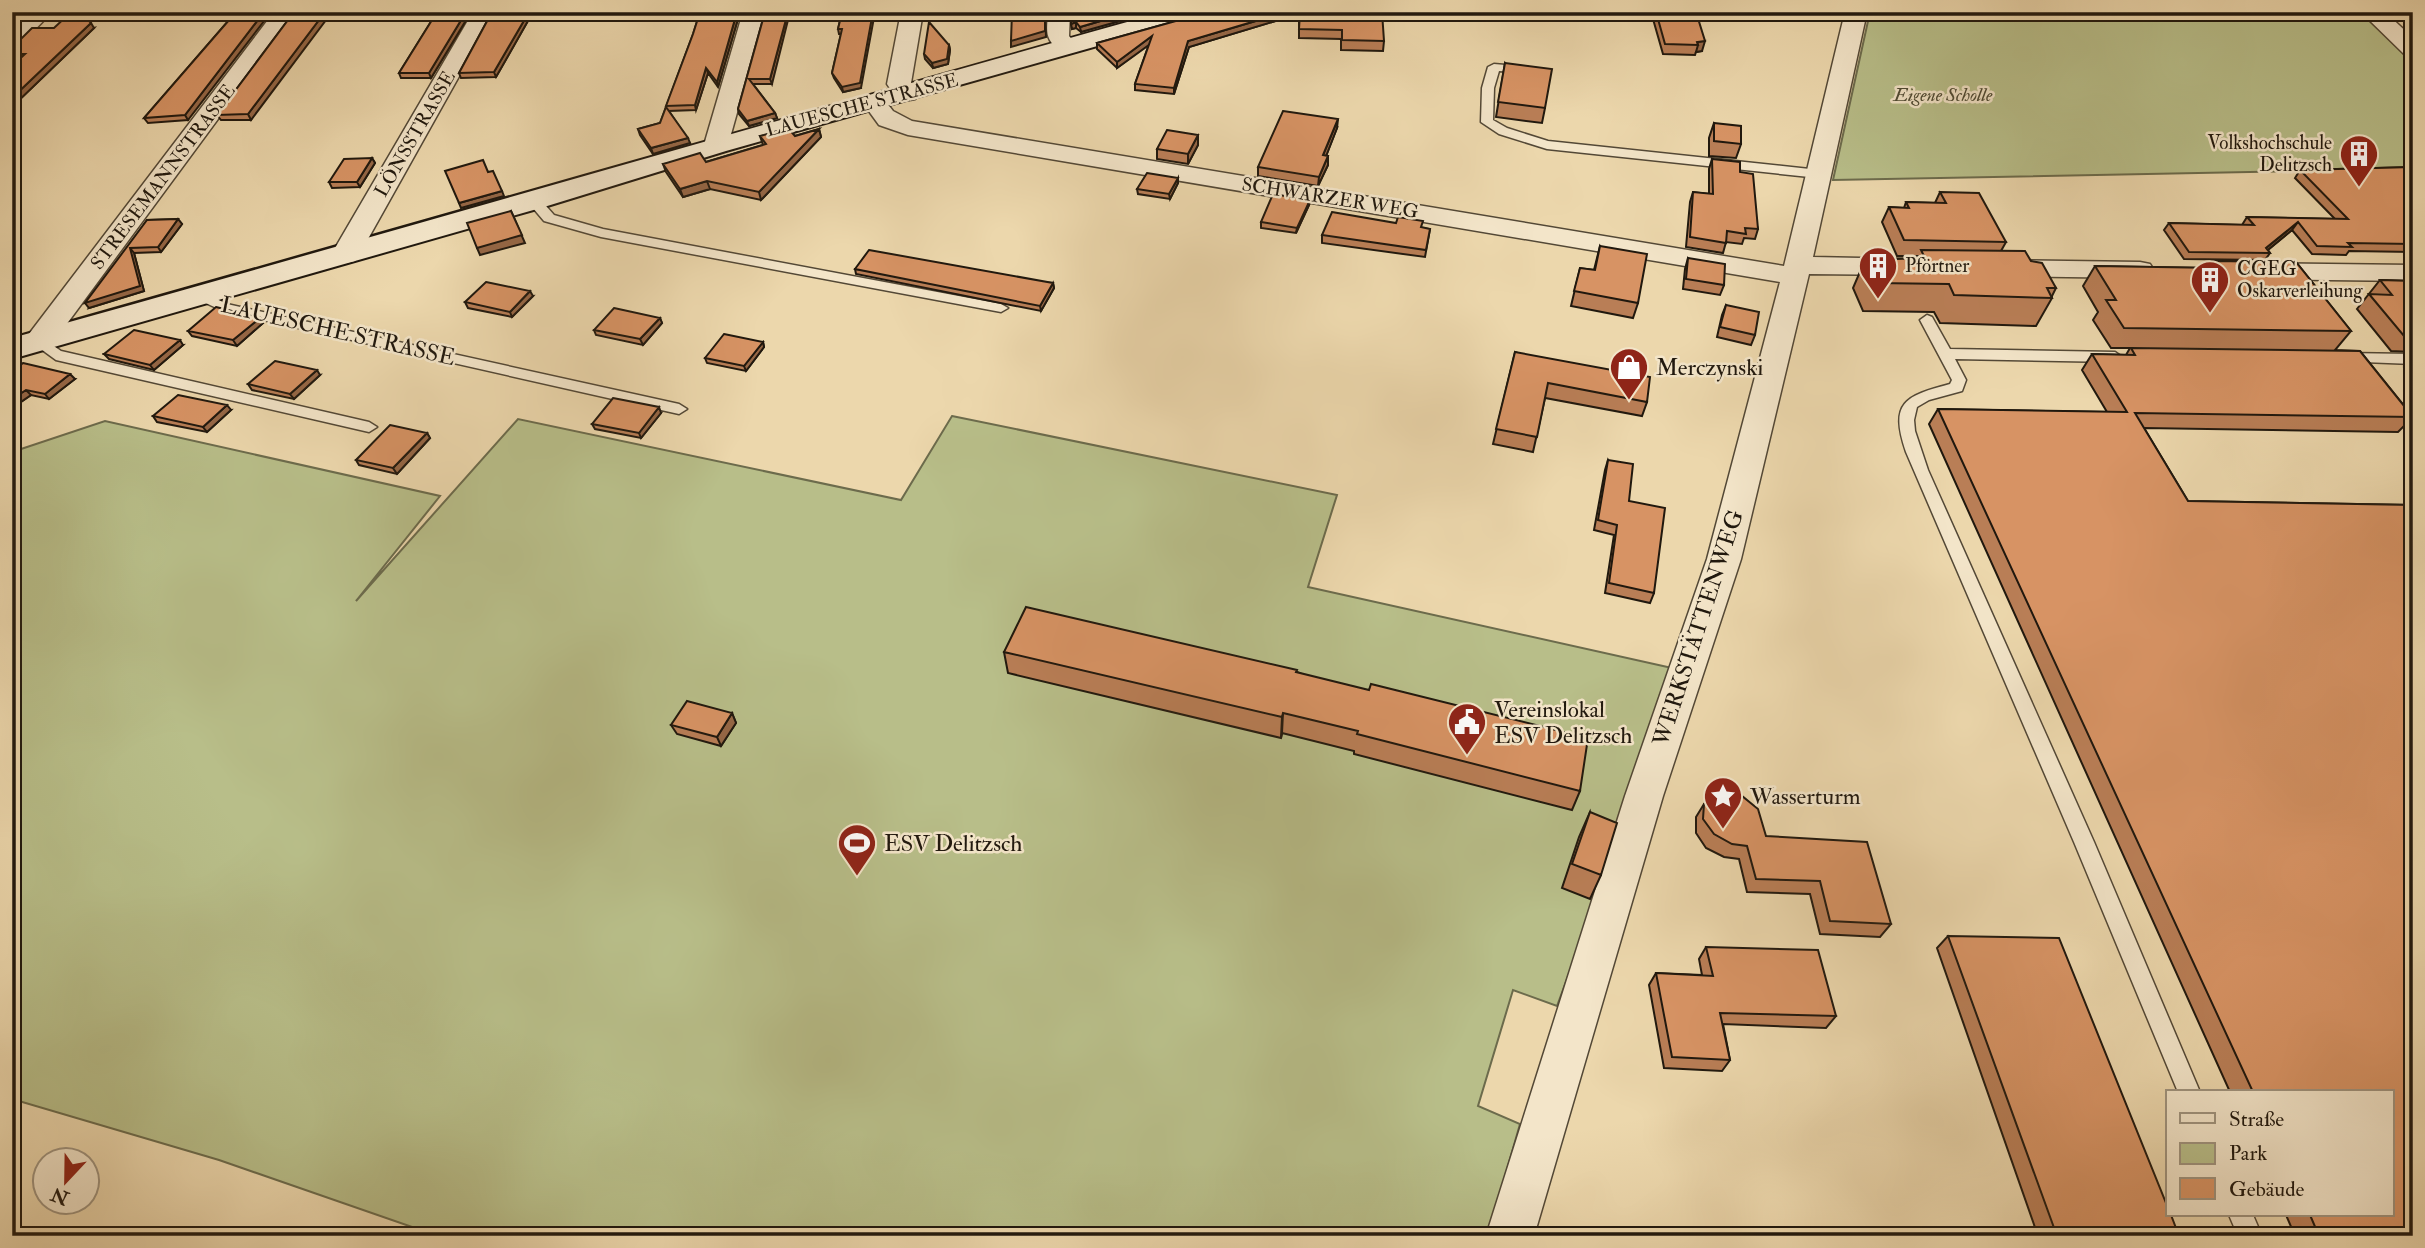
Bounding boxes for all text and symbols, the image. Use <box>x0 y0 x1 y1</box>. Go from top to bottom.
street label: LÖNSSTRASSE <box>368 66 461 201</box>
street label: LAUESCHE STRASSE <box>763 68 961 142</box>
street label: STRESEMANNSTRASSE <box>85 79 241 274</box>
park label: Eigene Scholle <box>1892 83 1993 107</box>
place label: Volkshochschule Delitzsch <box>2208 131 2332 177</box>
building icon: Volkshochschule Delitzsch <box>2338 133 2380 188</box>
street label: SCHWARZER WEG <box>1240 172 1420 224</box>
building icon: Pförtner <box>1857 245 1899 300</box>
place label: Pförtner <box>1905 254 1969 278</box>
place label: CGEG Oskarverleihung <box>2237 257 2363 303</box>
building icon: CGEG Oskarverleihung <box>2189 259 2231 314</box>
street label: LAUESCHE STRASSE <box>218 290 458 372</box>
shop icon: Merczynski <box>1608 346 1650 401</box>
place label: Merczynski <box>1656 353 1763 382</box>
street label: WERKSTÄTTENWEG <box>1646 506 1750 751</box>
place label: Vereinslokal ESV Delitzsch <box>1494 695 1632 750</box>
public building icon: Vereinslokal ESV Delitzsch <box>1446 701 1488 756</box>
place icon: Wasserturm <box>1702 775 1744 830</box>
place label: Wasserturm <box>1749 782 1861 811</box>
sports icon: ESV Delitzsch <box>836 822 878 877</box>
place label: ESV Delitzsch <box>884 829 1022 858</box>
legend <box>2166 1090 2394 1216</box>
text: Straße <box>2229 1106 2284 1133</box>
text: Park <box>2229 1140 2267 1167</box>
north arrow <box>32 1146 102 1216</box>
text: Gebäude <box>2229 1176 2305 1203</box>
text: N <box>47 1181 73 1211</box>

